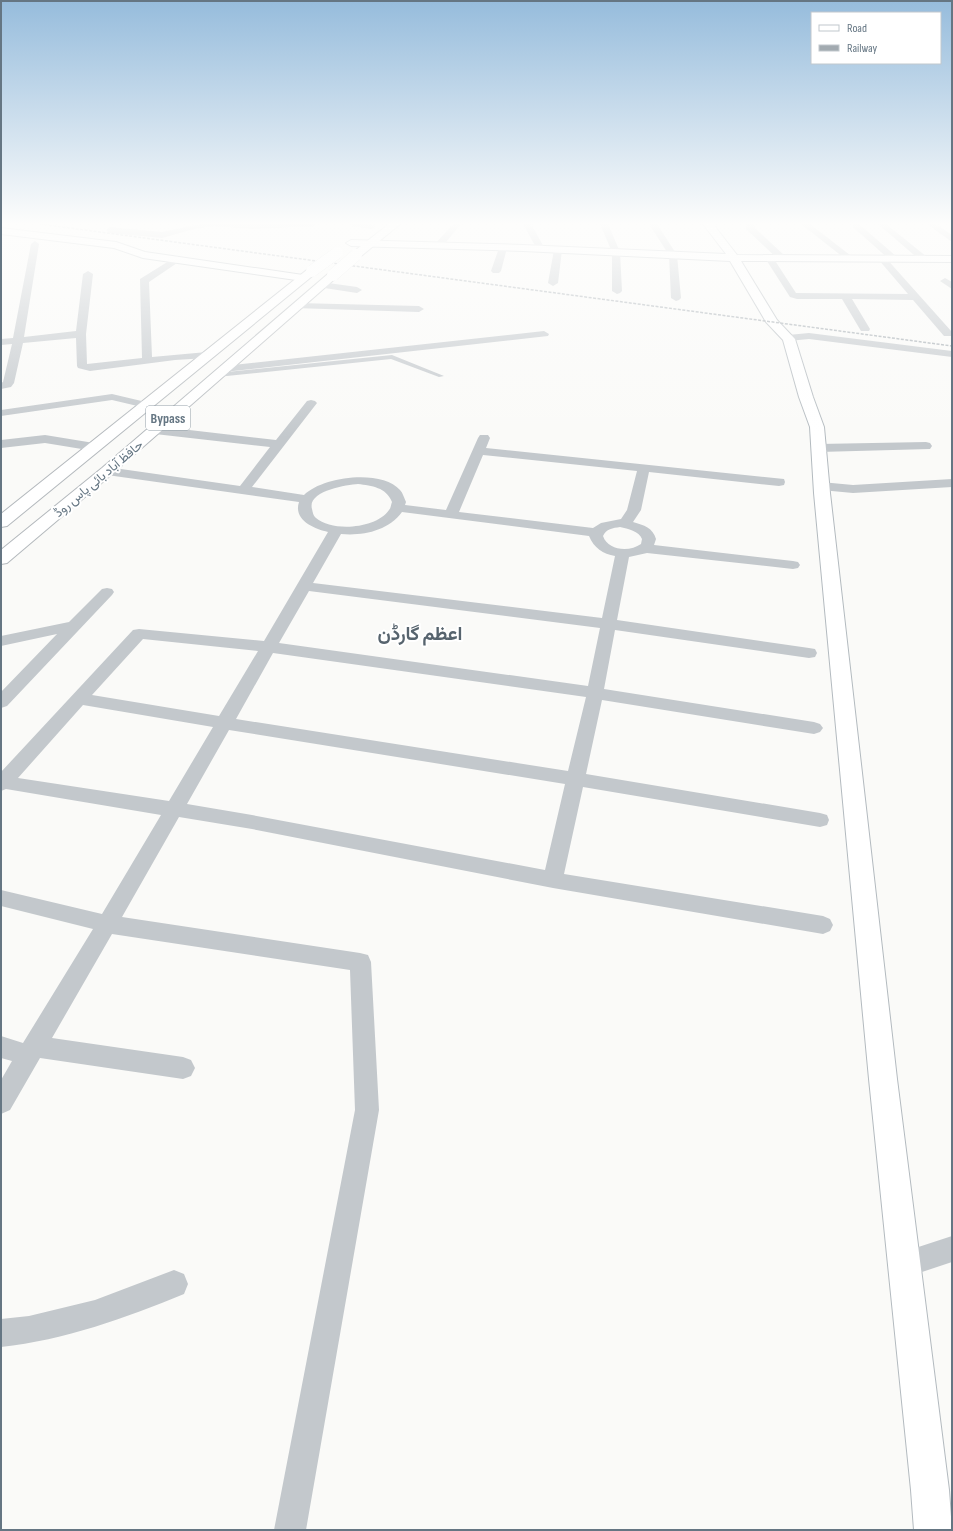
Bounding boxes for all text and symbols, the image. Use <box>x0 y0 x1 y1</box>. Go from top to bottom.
legend <box>811 12 941 64</box>
text: Road <box>847 21 867 36</box>
text: Railway <box>847 41 878 56</box>
road number: Bypass <box>146 406 190 430</box>
street label: حافظ آباد بائی پاس روڈ <box>51 437 147 521</box>
district label: اعظم گارڈن <box>378 623 462 646</box>

